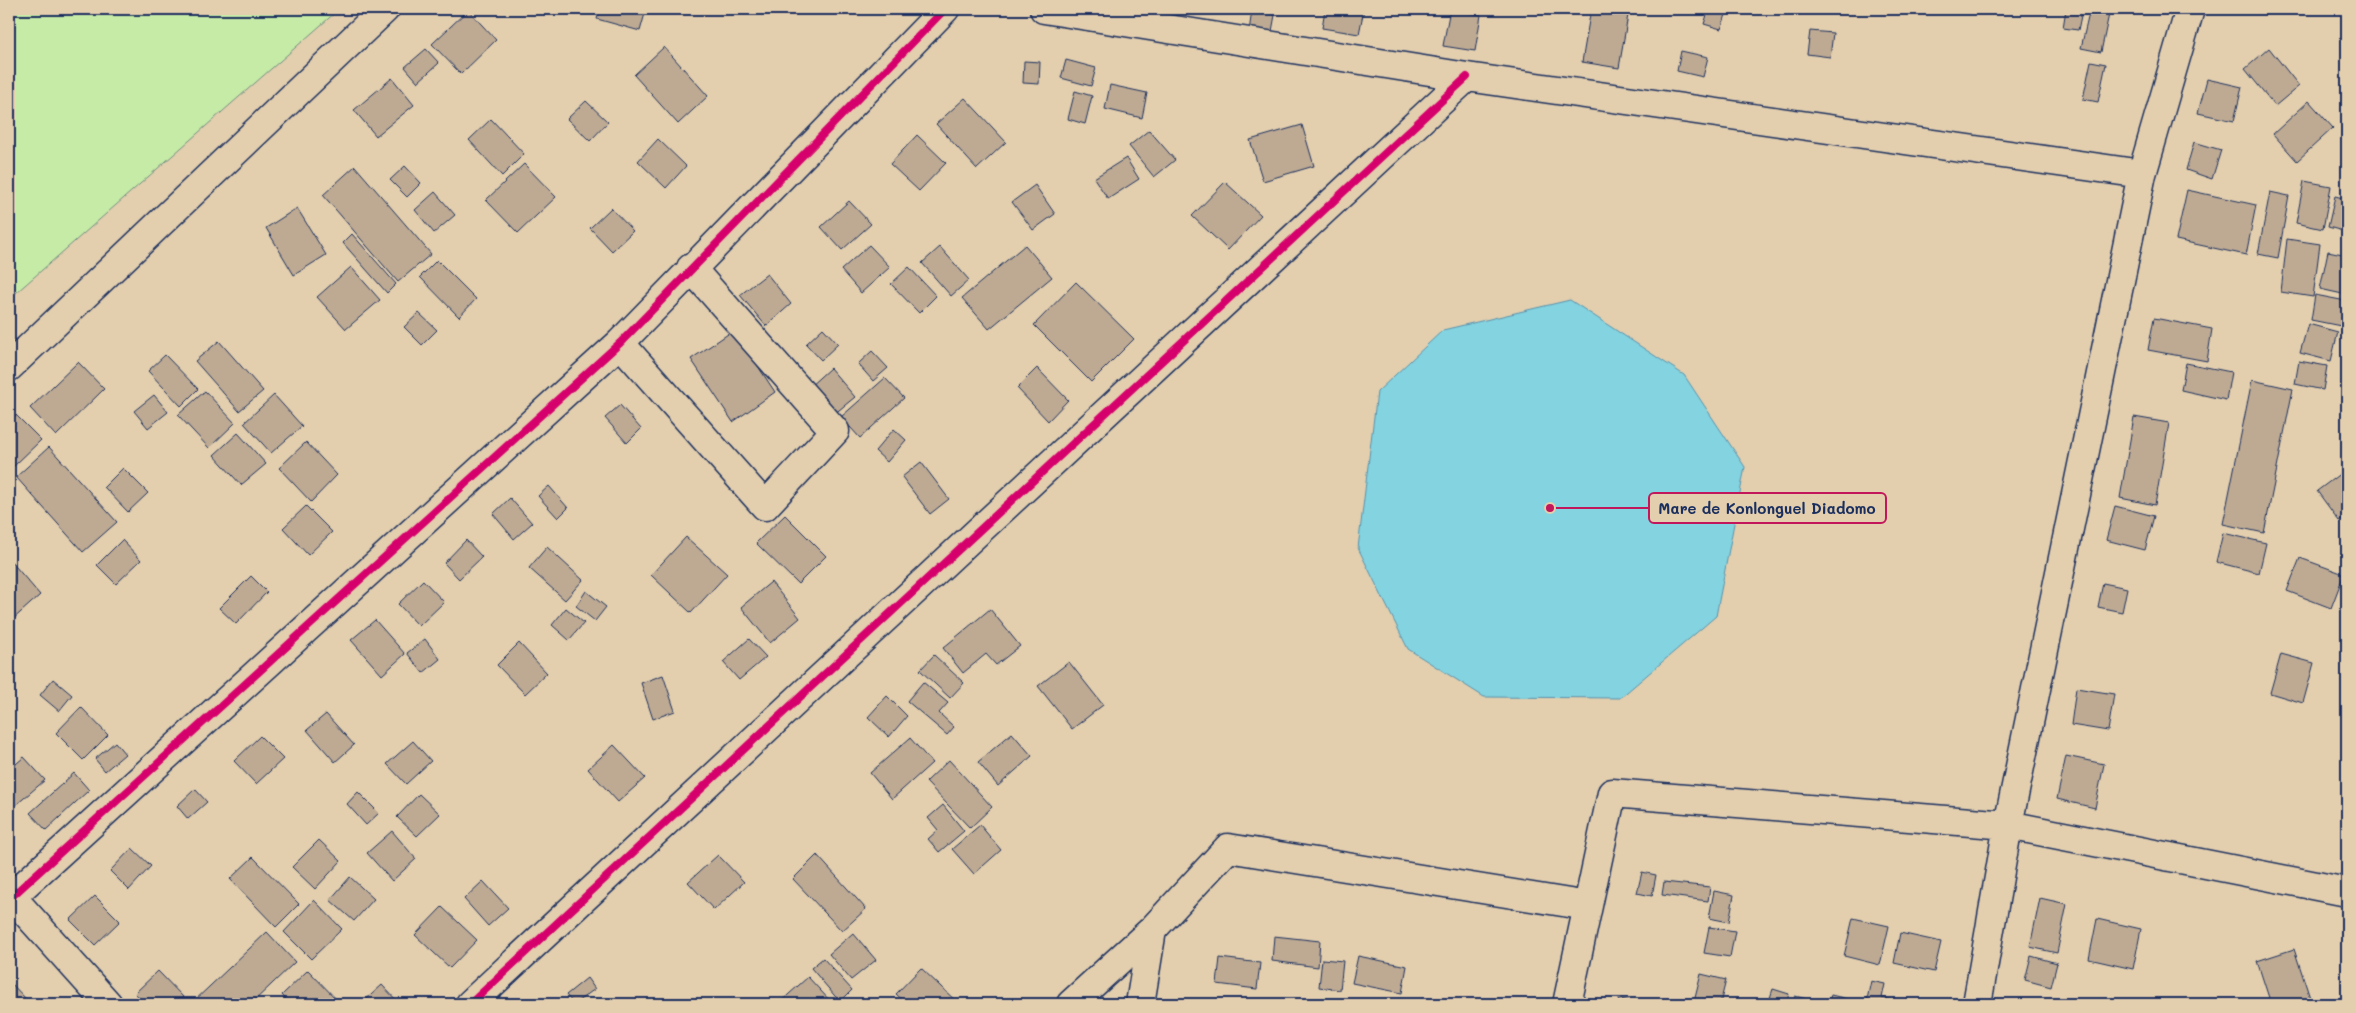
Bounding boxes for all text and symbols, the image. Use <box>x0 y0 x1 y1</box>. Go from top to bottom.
callout: Mare de Konlonguel Diadomo <box>1649 493 1886 523</box>
text: Mare de Konlonguel Diadomo <box>1658 498 1876 518</box>

